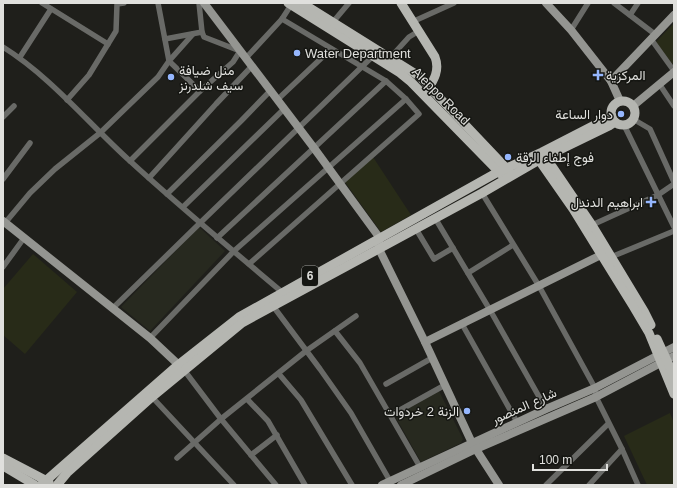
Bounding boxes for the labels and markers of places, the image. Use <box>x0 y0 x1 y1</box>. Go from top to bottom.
place label: Water Department <box>305 46 411 61</box>
marker: Water Department <box>292 48 302 58</box>
place label: منل ضيافة سيف شلدرنز <box>178 63 243 94</box>
place label: المركزية <box>606 68 646 84</box>
marker: المركزية <box>593 70 603 80</box>
marker: منل ضيافة سيف شلدرنز <box>166 72 176 82</box>
place label: دوار الساعة <box>555 107 613 123</box>
marker: دوار الساعة <box>616 109 626 119</box>
place label: فوج إطفاء الرقة <box>516 150 594 167</box>
marker: فوج إطفاء الرقة <box>503 152 513 162</box>
place label: ابراهيم الدندل <box>571 195 643 211</box>
marker: ابراهيم الدندل <box>646 197 656 207</box>
place label: الزنة 2 خردوات <box>384 404 459 420</box>
marker: الزنة 2 خردوات <box>462 406 472 416</box>

